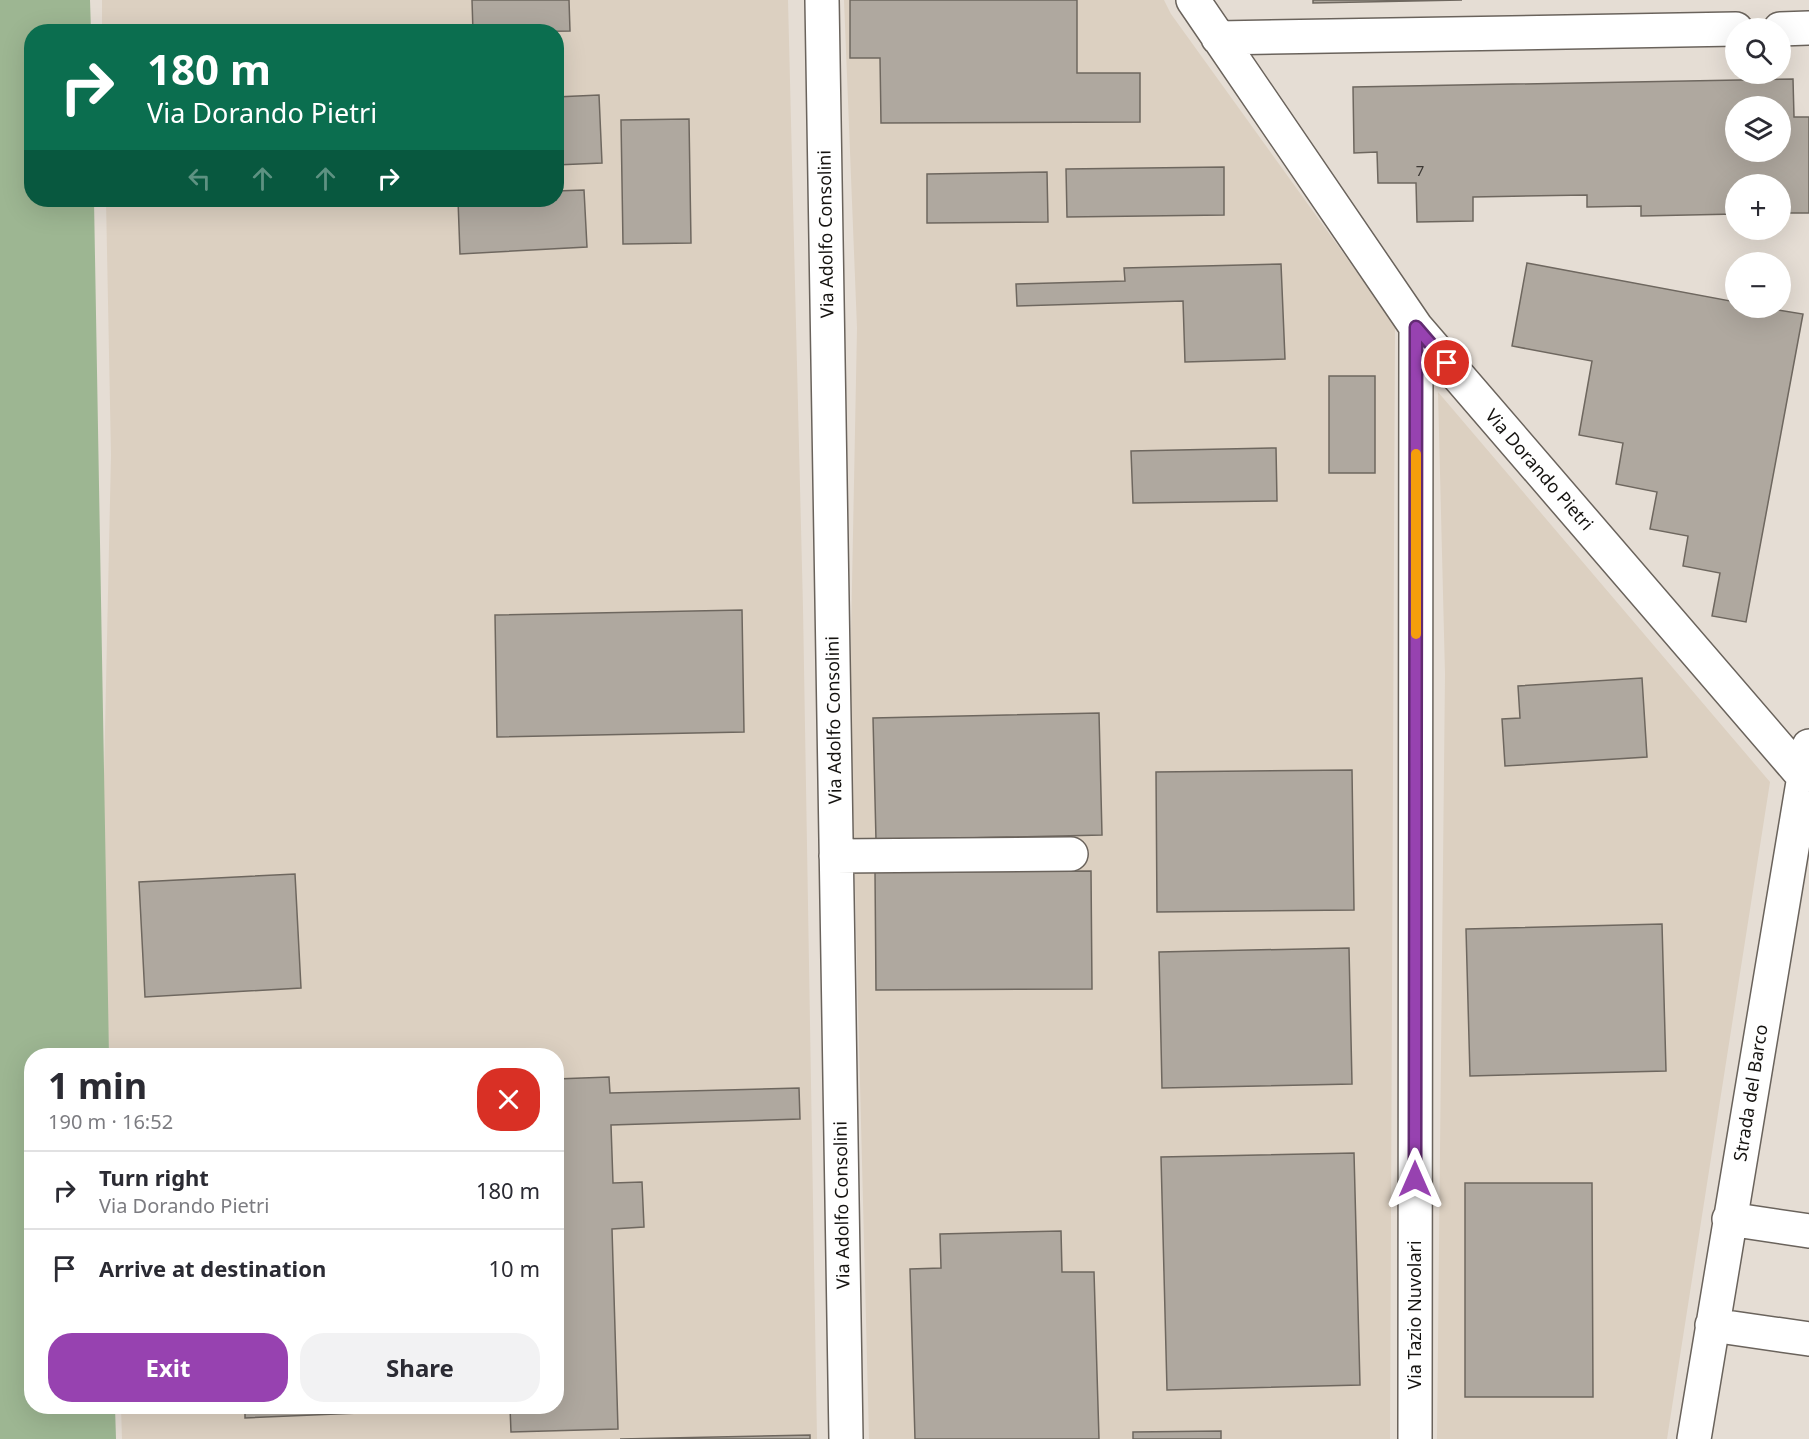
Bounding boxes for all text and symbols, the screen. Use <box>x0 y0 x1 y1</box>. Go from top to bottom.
map controls <box>1725 18 1791 318</box>
button: search <box>1725 18 1791 84</box>
text: 180 m <box>147 40 271 97</box>
icon: right <box>48 48 126 126</box>
text: Via Dorando Pietri <box>147 94 377 131</box>
button: layers <box>1725 96 1791 162</box>
street label: Via Adolfo Consolini <box>812 150 838 318</box>
house number: 7 <box>1416 160 1424 180</box>
icon: left <box>183 162 216 195</box>
icon: ahead <box>246 162 279 195</box>
icon: ahead <box>309 162 342 195</box>
icon: right <box>372 162 405 195</box>
button: + <box>1725 174 1791 240</box>
button: − <box>1725 252 1791 318</box>
pin <box>1421 337 1472 388</box>
icon: arrive <box>1430 346 1463 379</box>
street label: Via Dorando Pietri <box>1480 404 1599 535</box>
street label: Via Adolfo Consolini <box>820 636 846 804</box>
street label: Strada del Barco <box>1727 1023 1773 1163</box>
text: 1 min <box>48 1061 147 1110</box>
button: close <box>477 1068 540 1131</box>
text: 190 m · 16:52 <box>48 1108 173 1135</box>
street label: Via Adolfo Consolini <box>828 1121 854 1289</box>
position arrow <box>1383 1147 1447 1211</box>
text: Turn right <box>99 1162 209 1192</box>
icon: right <box>48 1174 81 1207</box>
text: 180 m <box>476 1175 540 1205</box>
text: Via Dorando Pietri <box>99 1192 270 1219</box>
street label: Via Tazio Nuvolari <box>1402 1240 1426 1390</box>
icon: arrive <box>48 1252 81 1285</box>
text: Arrive at destination <box>99 1253 326 1283</box>
text: 10 m <box>489 1253 540 1283</box>
button: Exit <box>48 1333 288 1402</box>
button: Share <box>300 1333 540 1402</box>

